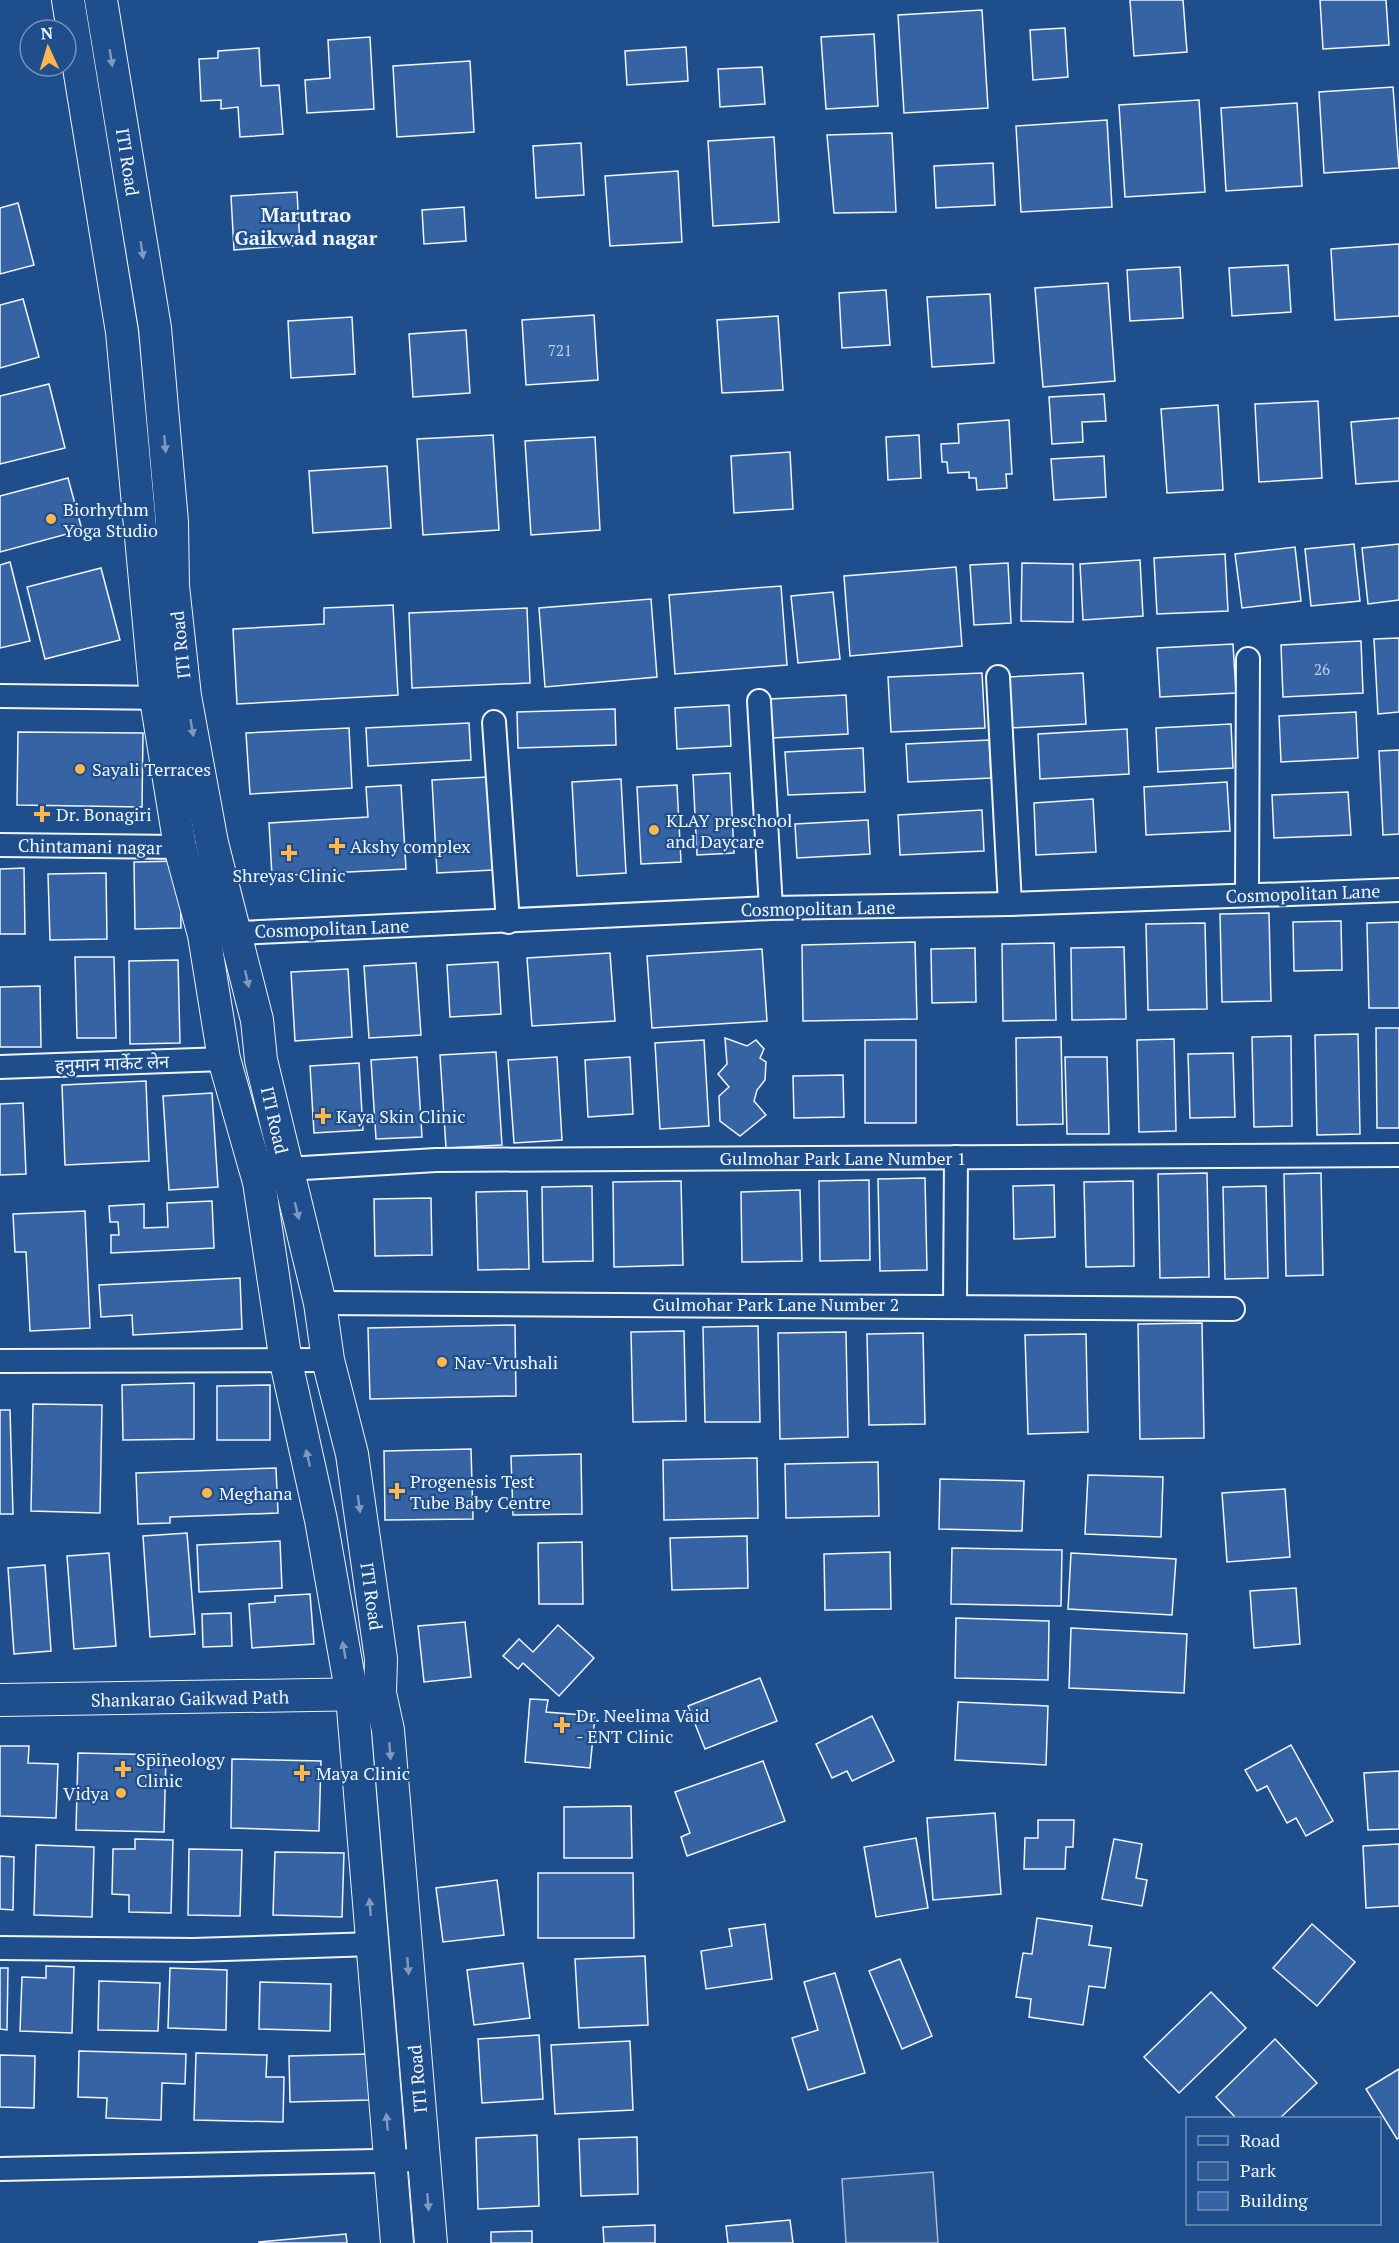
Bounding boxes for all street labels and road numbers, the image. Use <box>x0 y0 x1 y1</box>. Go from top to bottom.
street label: ITI Road <box>111 126 145 198</box>
street label: ITI Road <box>164 610 196 680</box>
street label: Chintamani nagar <box>18 833 162 859</box>
street label: Cosmopolitan Lane <box>1225 878 1381 908</box>
street label: Cosmopolitan Lane <box>740 895 896 921</box>
street label: Cosmopolitan Lane <box>254 913 410 943</box>
street label: हनुमान मार्केट लेन <box>54 1049 171 1078</box>
street label: ITI Road <box>256 1084 294 1156</box>
street label: Gulmohar Park Lane Number 1 <box>720 1146 966 1170</box>
street label: Gulmohar Park Lane Number 2 <box>653 1292 899 1316</box>
street label: ITI Road <box>355 1560 389 1632</box>
street label: Shankarao Gaikwad Path <box>91 1684 290 1712</box>
street label: ITI Road <box>402 2044 432 2114</box>

